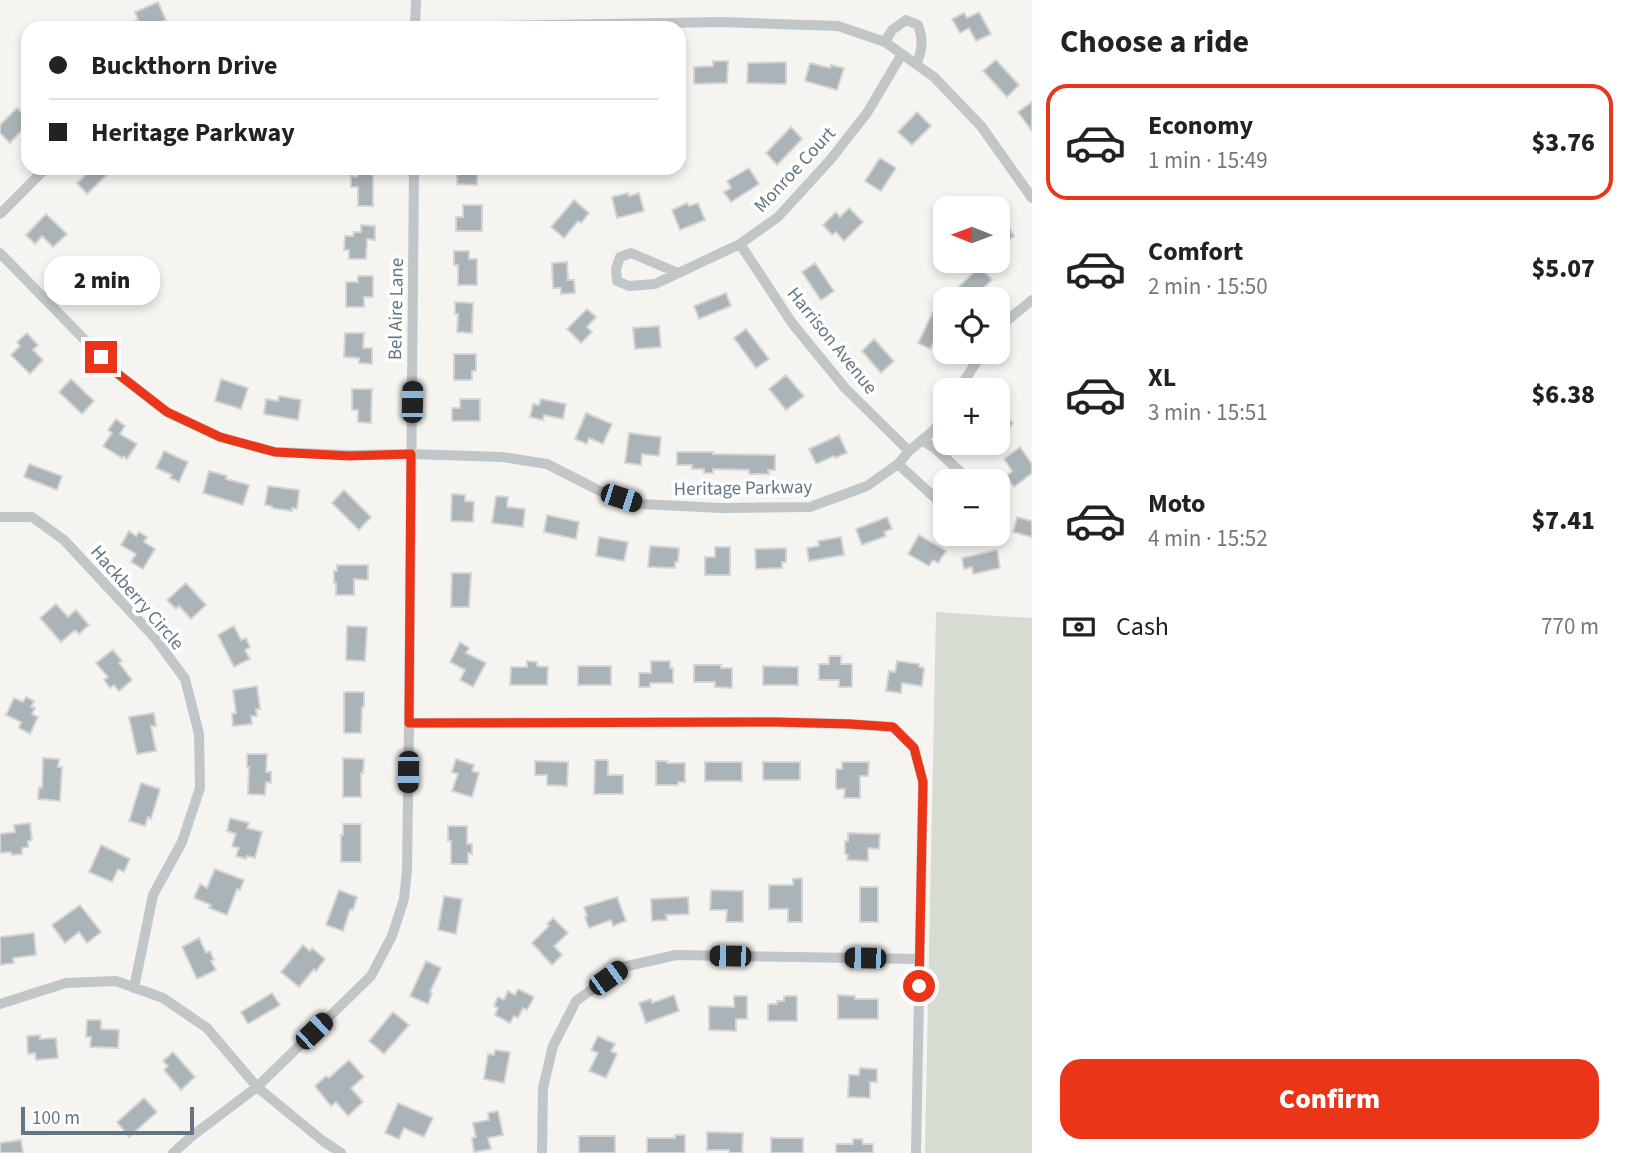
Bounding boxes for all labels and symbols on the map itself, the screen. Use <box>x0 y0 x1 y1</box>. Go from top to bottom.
street label: Monroe Court <box>748 121 843 219</box>
north arrow <box>933 196 1010 273</box>
callout: 2 min <box>43 256 159 304</box>
street label: Bel Aire Lane <box>382 258 411 361</box>
street label: Harrison Avenue <box>780 282 883 400</box>
route end <box>85 341 117 373</box>
car <box>402 381 423 423</box>
street label: Heritage Parkway <box>673 474 813 503</box>
car <box>598 482 645 514</box>
street label: Hackberry Circle <box>84 540 190 656</box>
car <box>398 751 419 793</box>
car <box>709 945 752 967</box>
car <box>844 947 887 969</box>
car <box>585 957 632 999</box>
route start <box>903 970 935 1002</box>
car <box>292 1009 337 1053</box>
scale bar <box>21 1104 194 1136</box>

